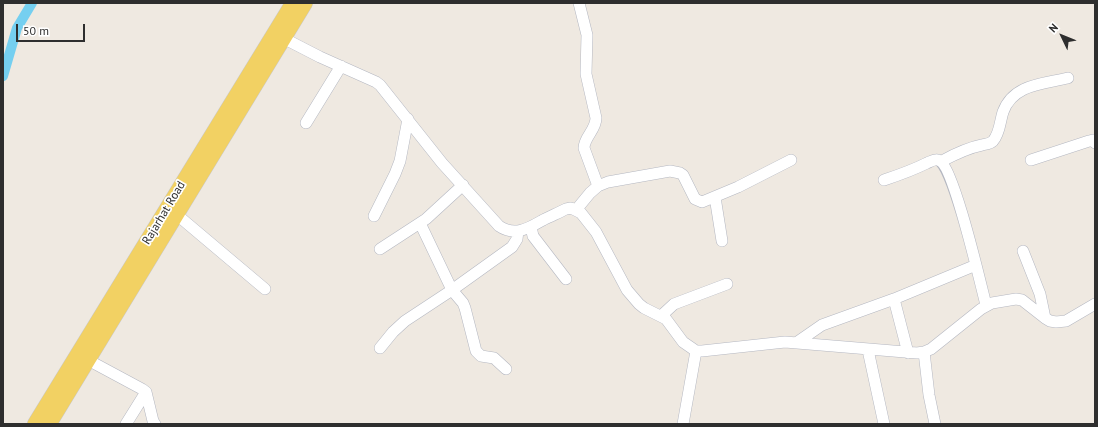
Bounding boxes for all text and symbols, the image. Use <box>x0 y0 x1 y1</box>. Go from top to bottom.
scale bar <box>18 16 87 42</box>
north arrow <box>1042 16 1082 56</box>
text: N <box>1046 20 1061 35</box>
text: 50 m <box>23 23 49 38</box>
street label: Rajarhat Road <box>139 179 189 247</box>

